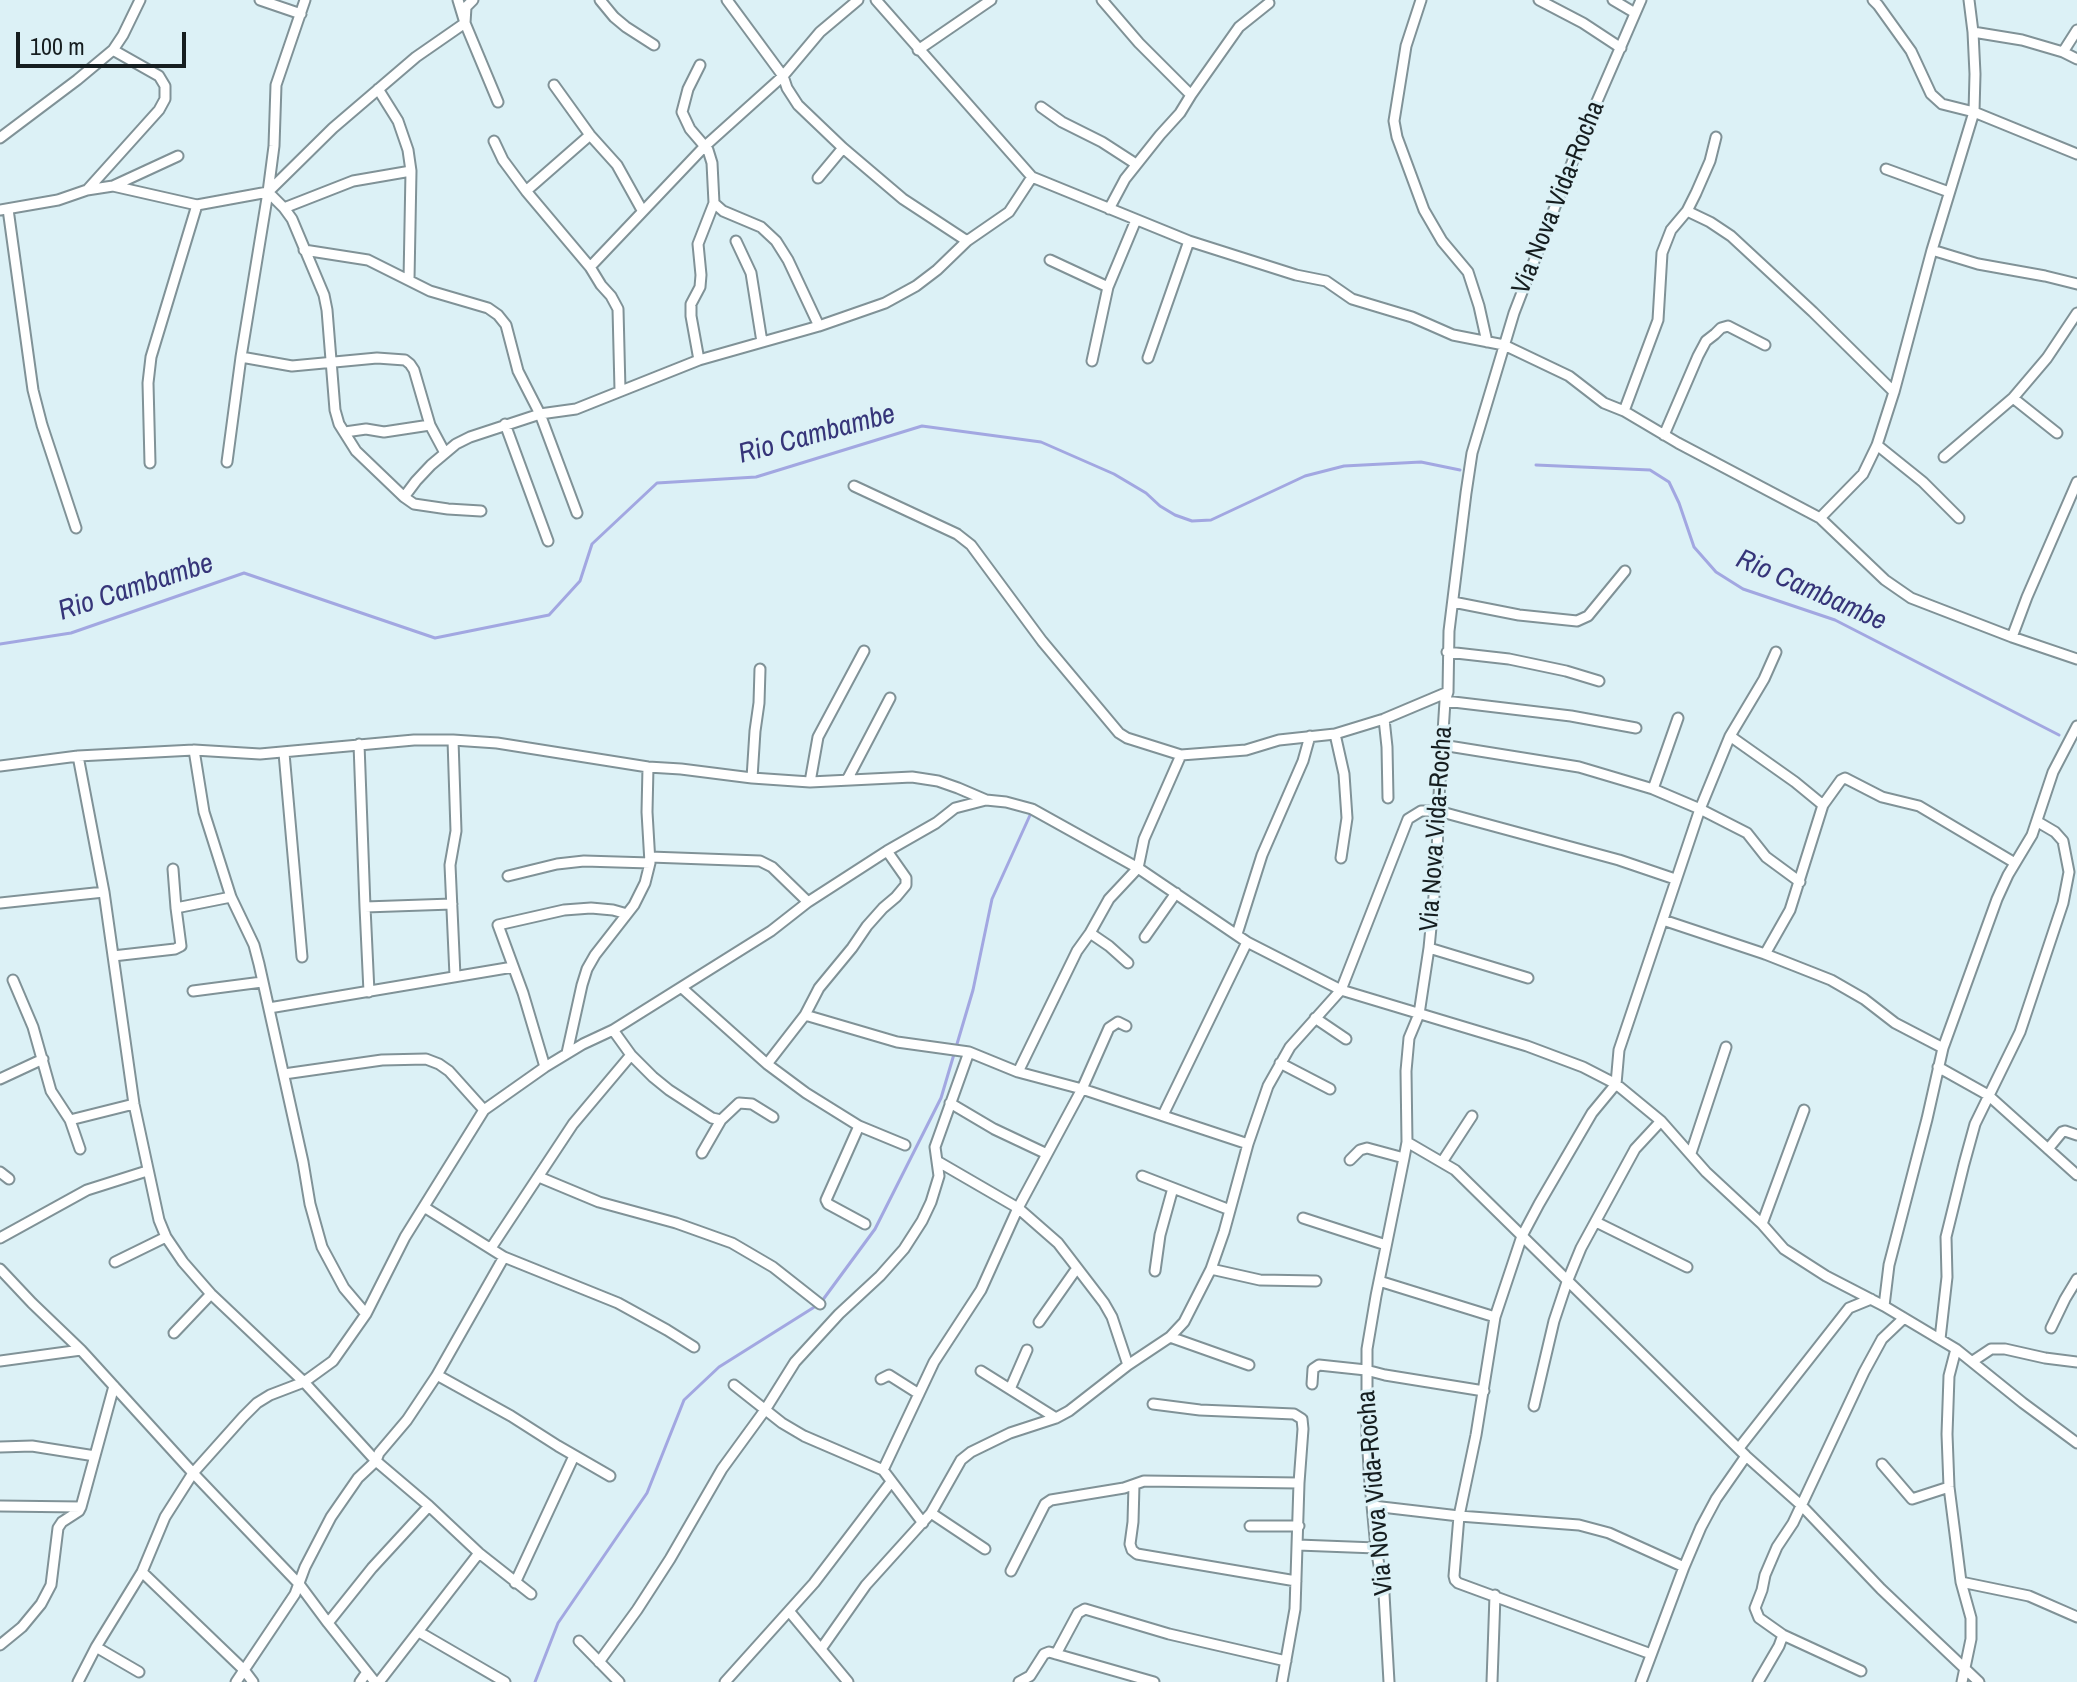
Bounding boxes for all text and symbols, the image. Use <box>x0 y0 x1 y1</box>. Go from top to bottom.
scale bar <box>20 16 190 66</box>
text: 100 m <box>30 30 85 62</box>
street label: Via Nova Vida-Rocha <box>1506 97 1612 299</box>
water label: Rio Cambambe <box>735 398 899 472</box>
water label: Rio Cambambe <box>1731 543 1891 639</box>
water label: Rio Cambambe <box>54 547 218 629</box>
street label: Via Nova Vida-Rocha <box>1414 725 1460 933</box>
street label: Via Nova Vida-Rocha <box>1352 1389 1400 1597</box>

